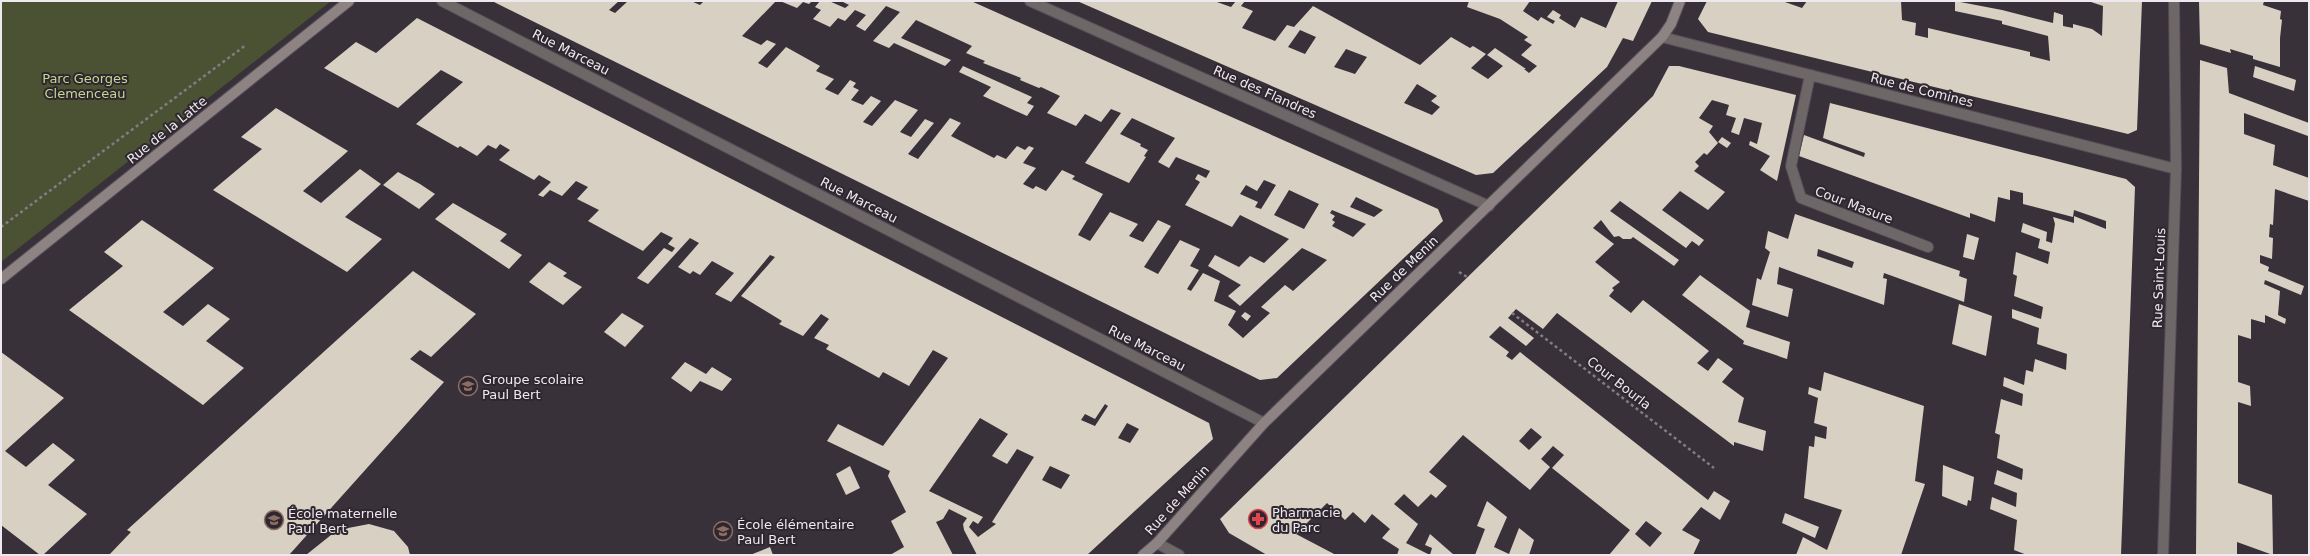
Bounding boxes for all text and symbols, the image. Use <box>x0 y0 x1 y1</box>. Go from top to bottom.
street label: Rue Marceau <box>530 26 612 78</box>
street label: Rue des Flandres <box>1211 63 1319 122</box>
street label: Rue de Comines <box>1869 70 1975 110</box>
park label: Parc Georges Clemenceau <box>42 71 128 101</box>
street label: Rue de la Latte <box>124 93 210 167</box>
street label: Rue Marceau <box>818 174 900 226</box>
street label: Cour Masure <box>1813 183 1895 227</box>
street label: Rue Saint-Louis <box>2150 227 2168 328</box>
street label: Rue de Menin <box>1367 233 1441 305</box>
street label: Rue Marceau <box>1106 322 1188 374</box>
street label: Cour Bourla <box>1584 353 1654 413</box>
place label: Groupe scolaire Paul Bert <box>482 372 584 402</box>
school or university icon: Groupe scolaire Paul Bert <box>457 375 479 397</box>
street label: Rue de Menin <box>1142 462 1212 538</box>
place label: Pharmacie du Parc <box>1272 505 1341 535</box>
place label: École maternelle Paul Bert <box>288 506 397 536</box>
pharmacy icon: Pharmacie du Parc <box>1247 508 1269 530</box>
school or university icon: École maternelle Paul Bert <box>263 509 285 531</box>
place label: École élémentaire Paul Bert <box>737 517 854 547</box>
school or university icon: École élémentaire Paul Bert <box>712 520 734 542</box>

